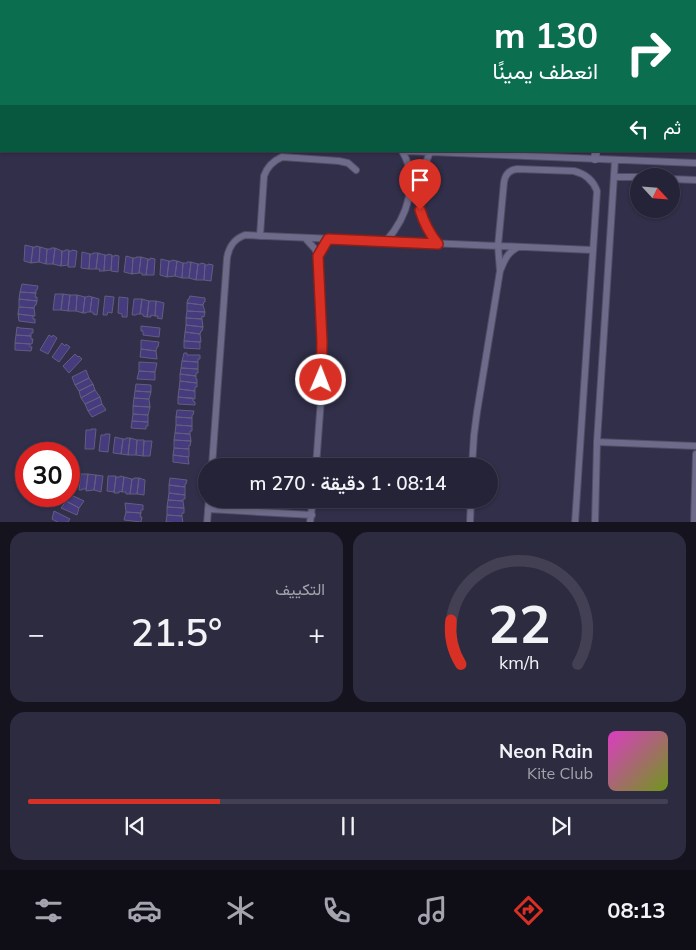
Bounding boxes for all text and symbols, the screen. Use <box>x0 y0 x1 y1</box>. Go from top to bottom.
text: 130 m <box>494 13 598 57</box>
icon: right <box>616 20 681 85</box>
text: انعطف يمينًا <box>492 57 598 85</box>
icon: left <box>625 115 653 143</box>
text: ثم <box>663 115 681 139</box>
pin <box>399 159 441 210</box>
icon: arrive <box>406 166 434 194</box>
north arrow <box>630 168 680 218</box>
map controls <box>630 168 680 218</box>
position arrow <box>294 353 346 405</box>
speed limit sign: 30 <box>15 442 80 507</box>
text: 08:14 · 1 دقيقة · 270 m <box>250 471 446 495</box>
text: التكييف <box>275 579 325 599</box>
text: 22 <box>488 591 551 656</box>
text: 21.5° <box>131 608 222 656</box>
text: − <box>28 616 45 651</box>
text: + <box>308 616 325 651</box>
text: km/h <box>499 651 540 673</box>
text: Neon Rain <box>499 739 593 763</box>
text: Kite Club <box>527 763 593 783</box>
icon: previous <box>121 812 149 840</box>
icon: pause <box>334 812 362 840</box>
icon: next <box>547 812 575 840</box>
icon: filters <box>31 893 66 928</box>
icon: car <box>127 893 162 928</box>
icon: climate <box>223 893 258 928</box>
icon: phone <box>319 893 354 928</box>
icon: music <box>415 893 450 928</box>
icon: directions <box>511 893 546 928</box>
text: 08:13 <box>607 896 665 924</box>

